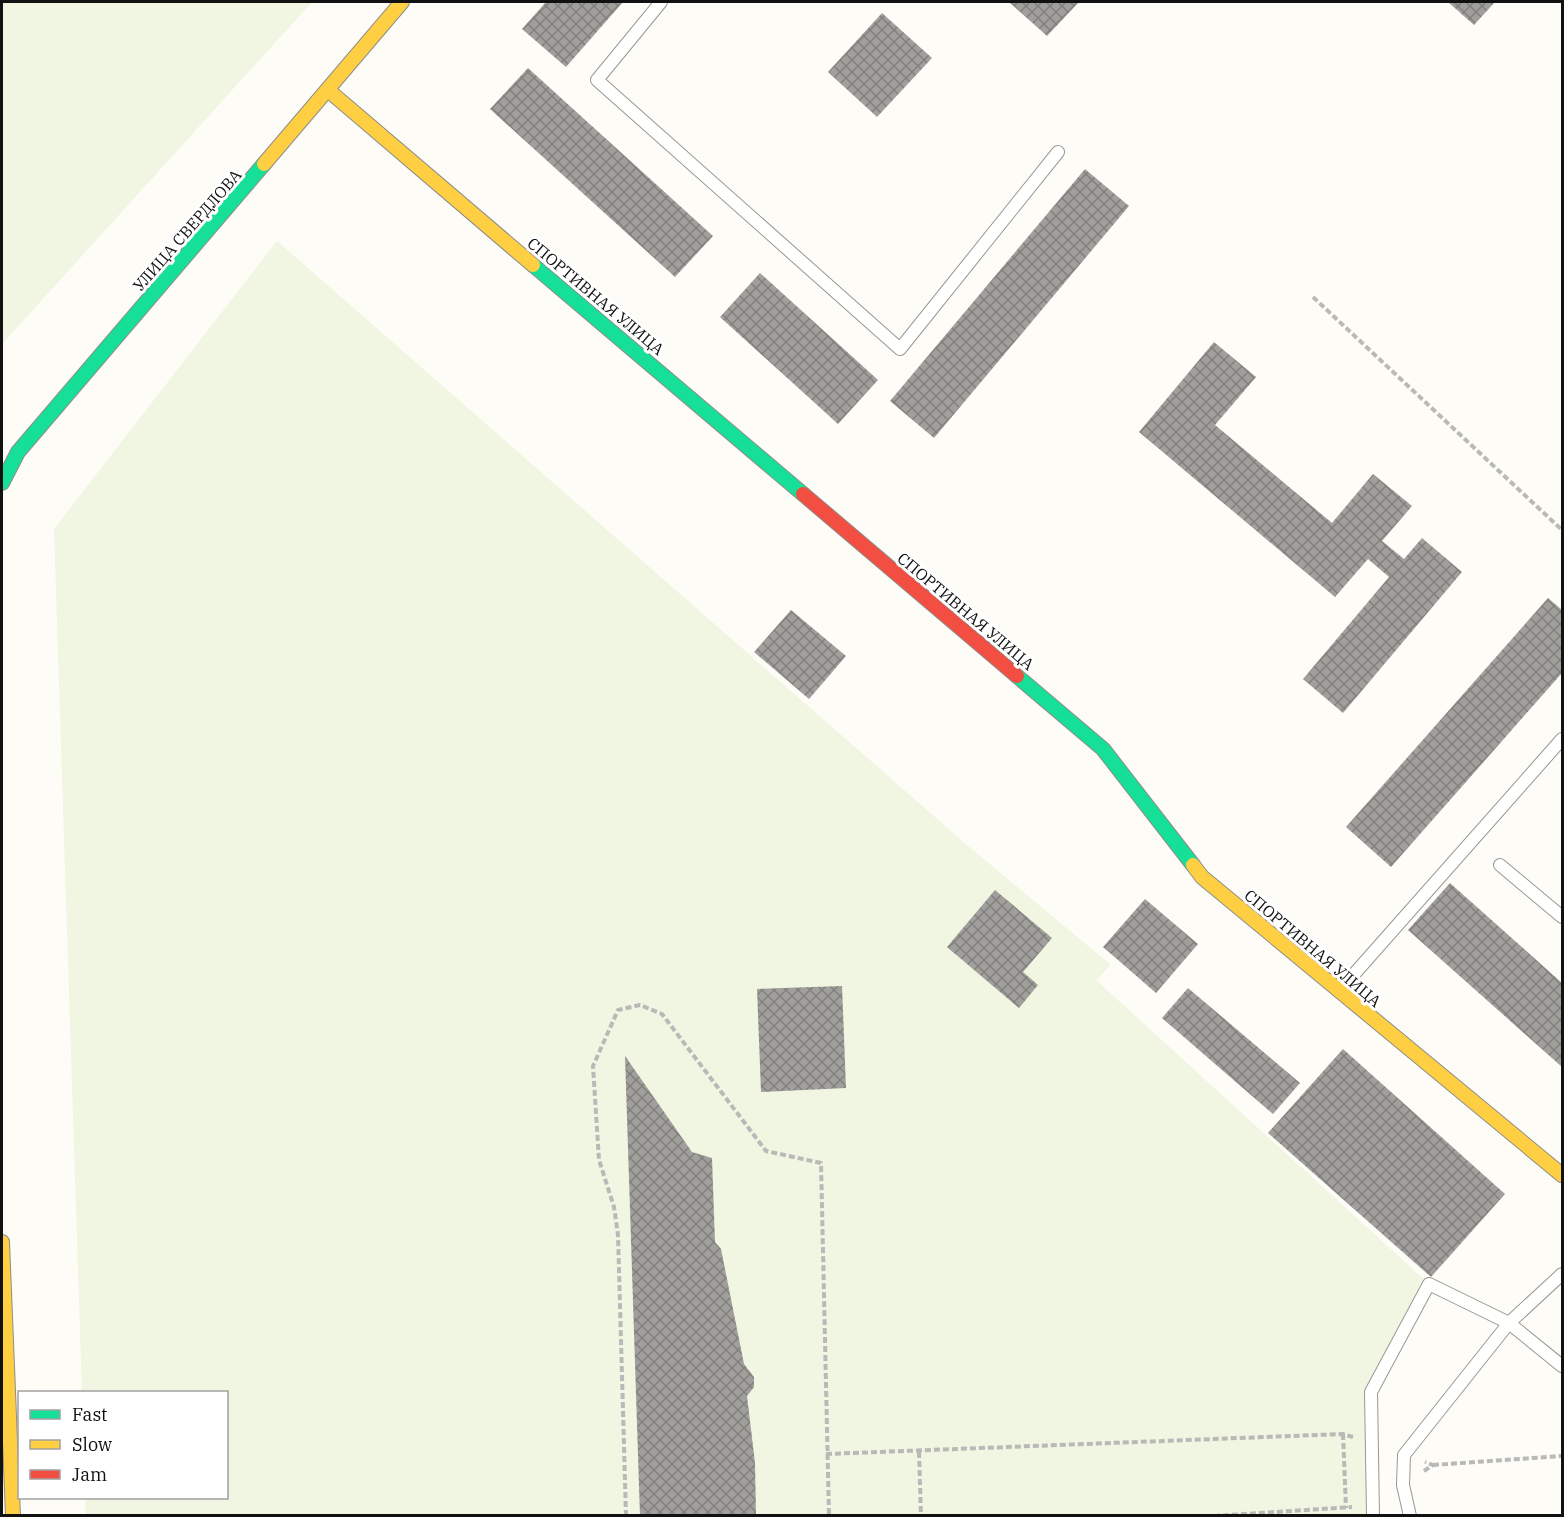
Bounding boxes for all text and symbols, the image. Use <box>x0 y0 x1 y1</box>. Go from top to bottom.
street label: УЛИЦА СВЕРДЛОВА <box>129 165 245 295</box>
street label: СПОРТИВНАЯ УЛИЦА <box>523 233 669 359</box>
street label: СПОРТИВНАЯ УЛИЦА <box>893 548 1039 674</box>
street label: СПОРТИВНАЯ УЛИЦА <box>1240 885 1386 1011</box>
legend <box>18 1391 228 1499</box>
text: Fast <box>72 1403 107 1426</box>
text: Slow <box>72 1433 112 1456</box>
text: Jam <box>72 1463 107 1486</box>

